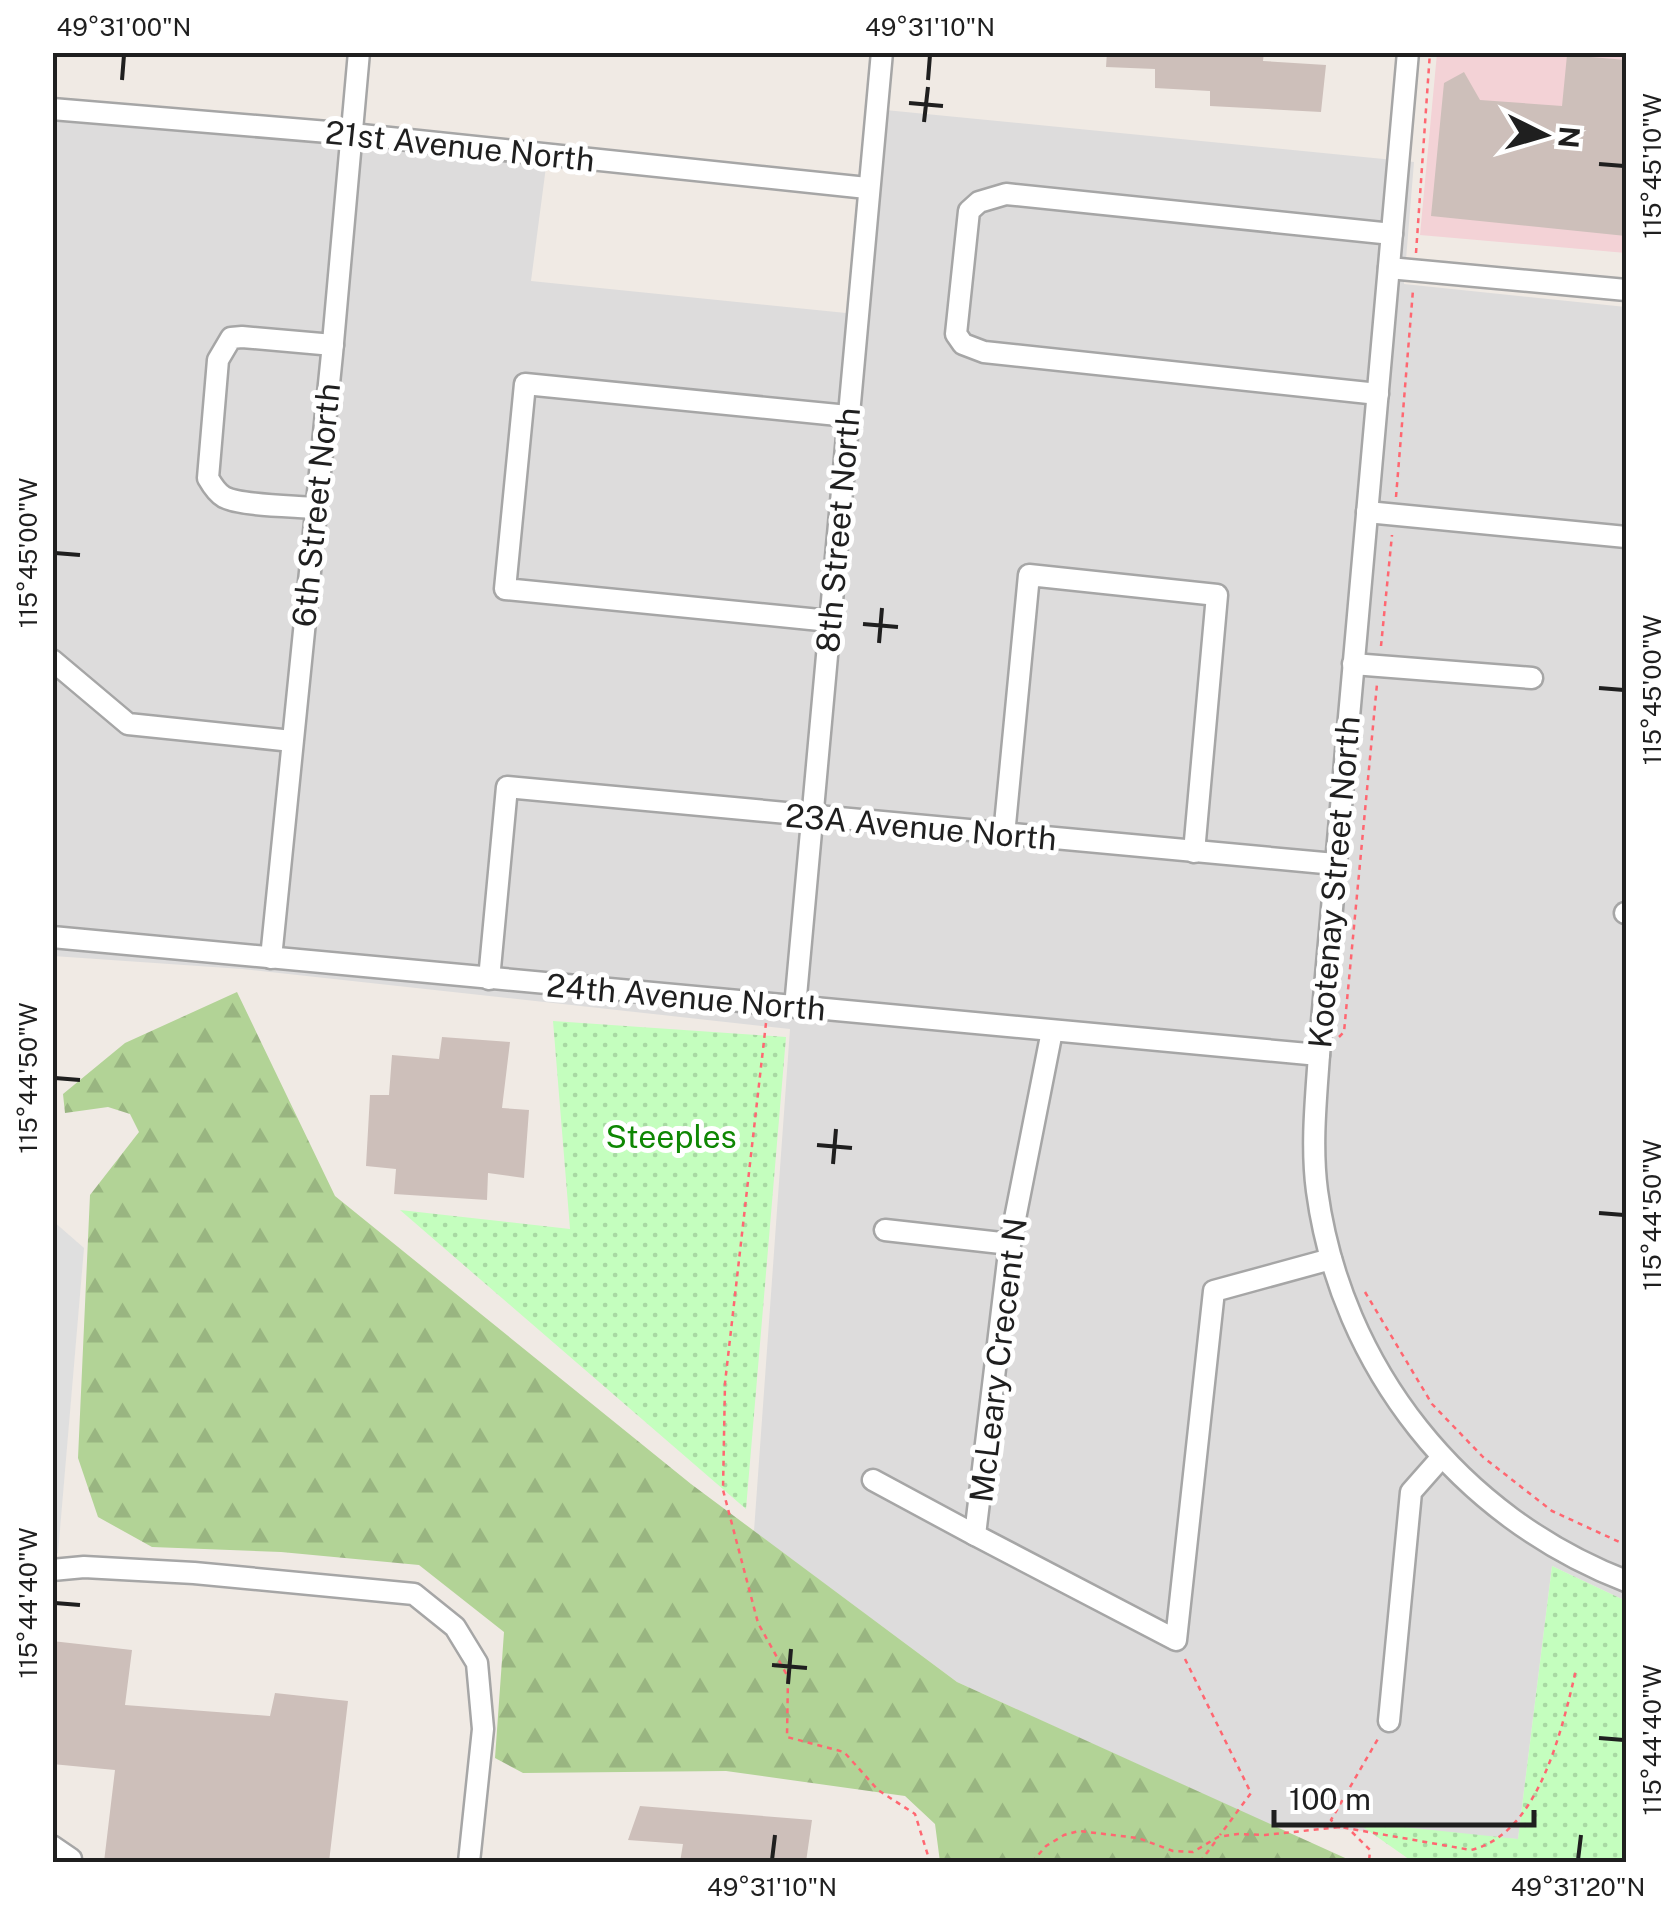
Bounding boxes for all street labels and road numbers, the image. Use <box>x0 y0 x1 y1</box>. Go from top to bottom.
street label: 21st Avenue North <box>324 113 596 179</box>
street label: 6th Street North <box>285 381 347 629</box>
street label: 8th Street North <box>809 406 867 654</box>
street label: Kootenay Street North <box>1301 714 1367 1050</box>
street label: 23A Avenue North <box>784 797 1058 857</box>
street label: 24th Avenue North <box>545 966 827 1028</box>
street label: McLeary Crecent N <box>962 1216 1034 1504</box>

